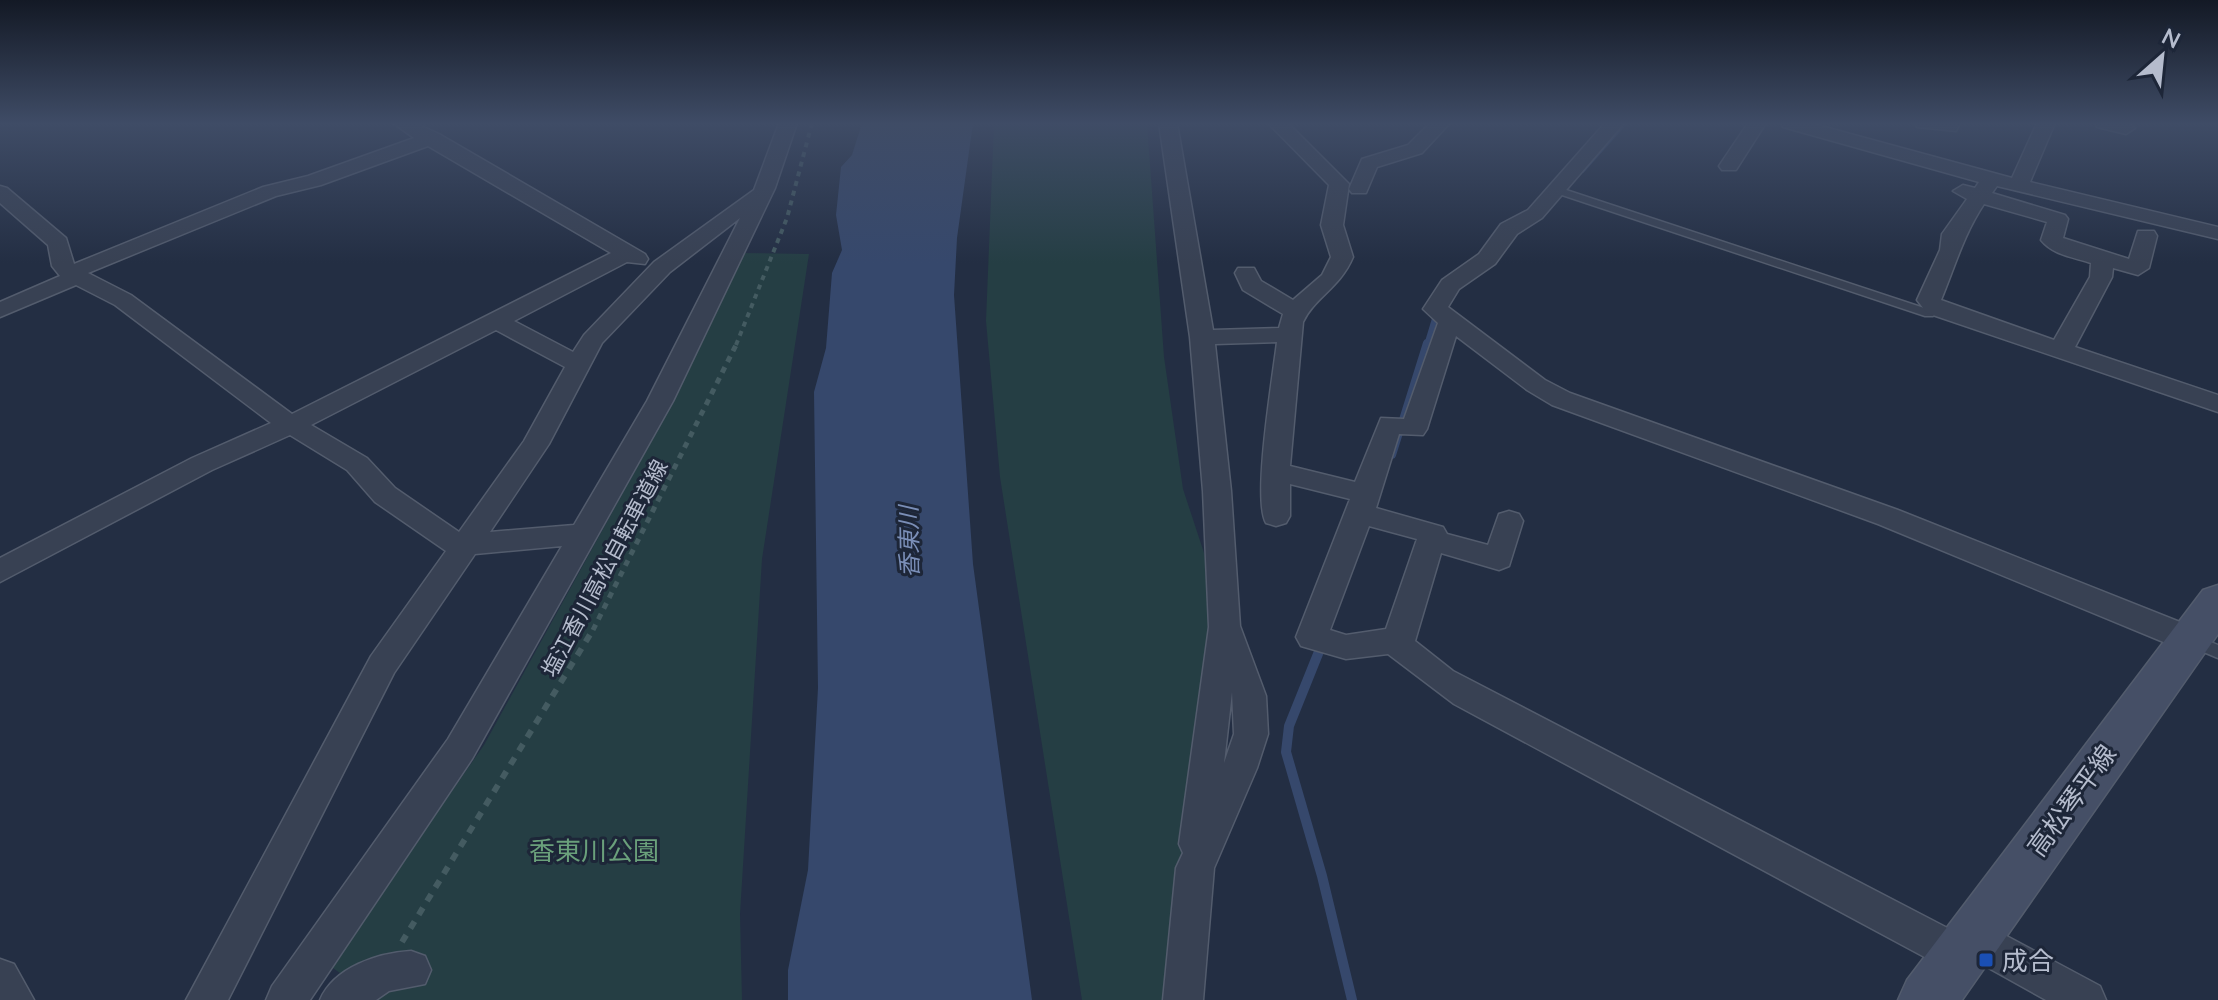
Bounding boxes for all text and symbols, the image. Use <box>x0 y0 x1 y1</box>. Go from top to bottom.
north arrow <box>2122 16 2202 96</box>
text: N <box>2158 22 2185 54</box>
street label: 塩江香川高松自転車道線 <box>535 455 673 681</box>
water label: 香東川 <box>893 503 923 578</box>
street label: 高松琴平線 <box>2020 738 2122 862</box>
park label: 香東川公園 <box>529 834 659 866</box>
place label: 成合 <box>2002 944 2054 976</box>
marker: 成合 <box>1977 951 1995 969</box>

